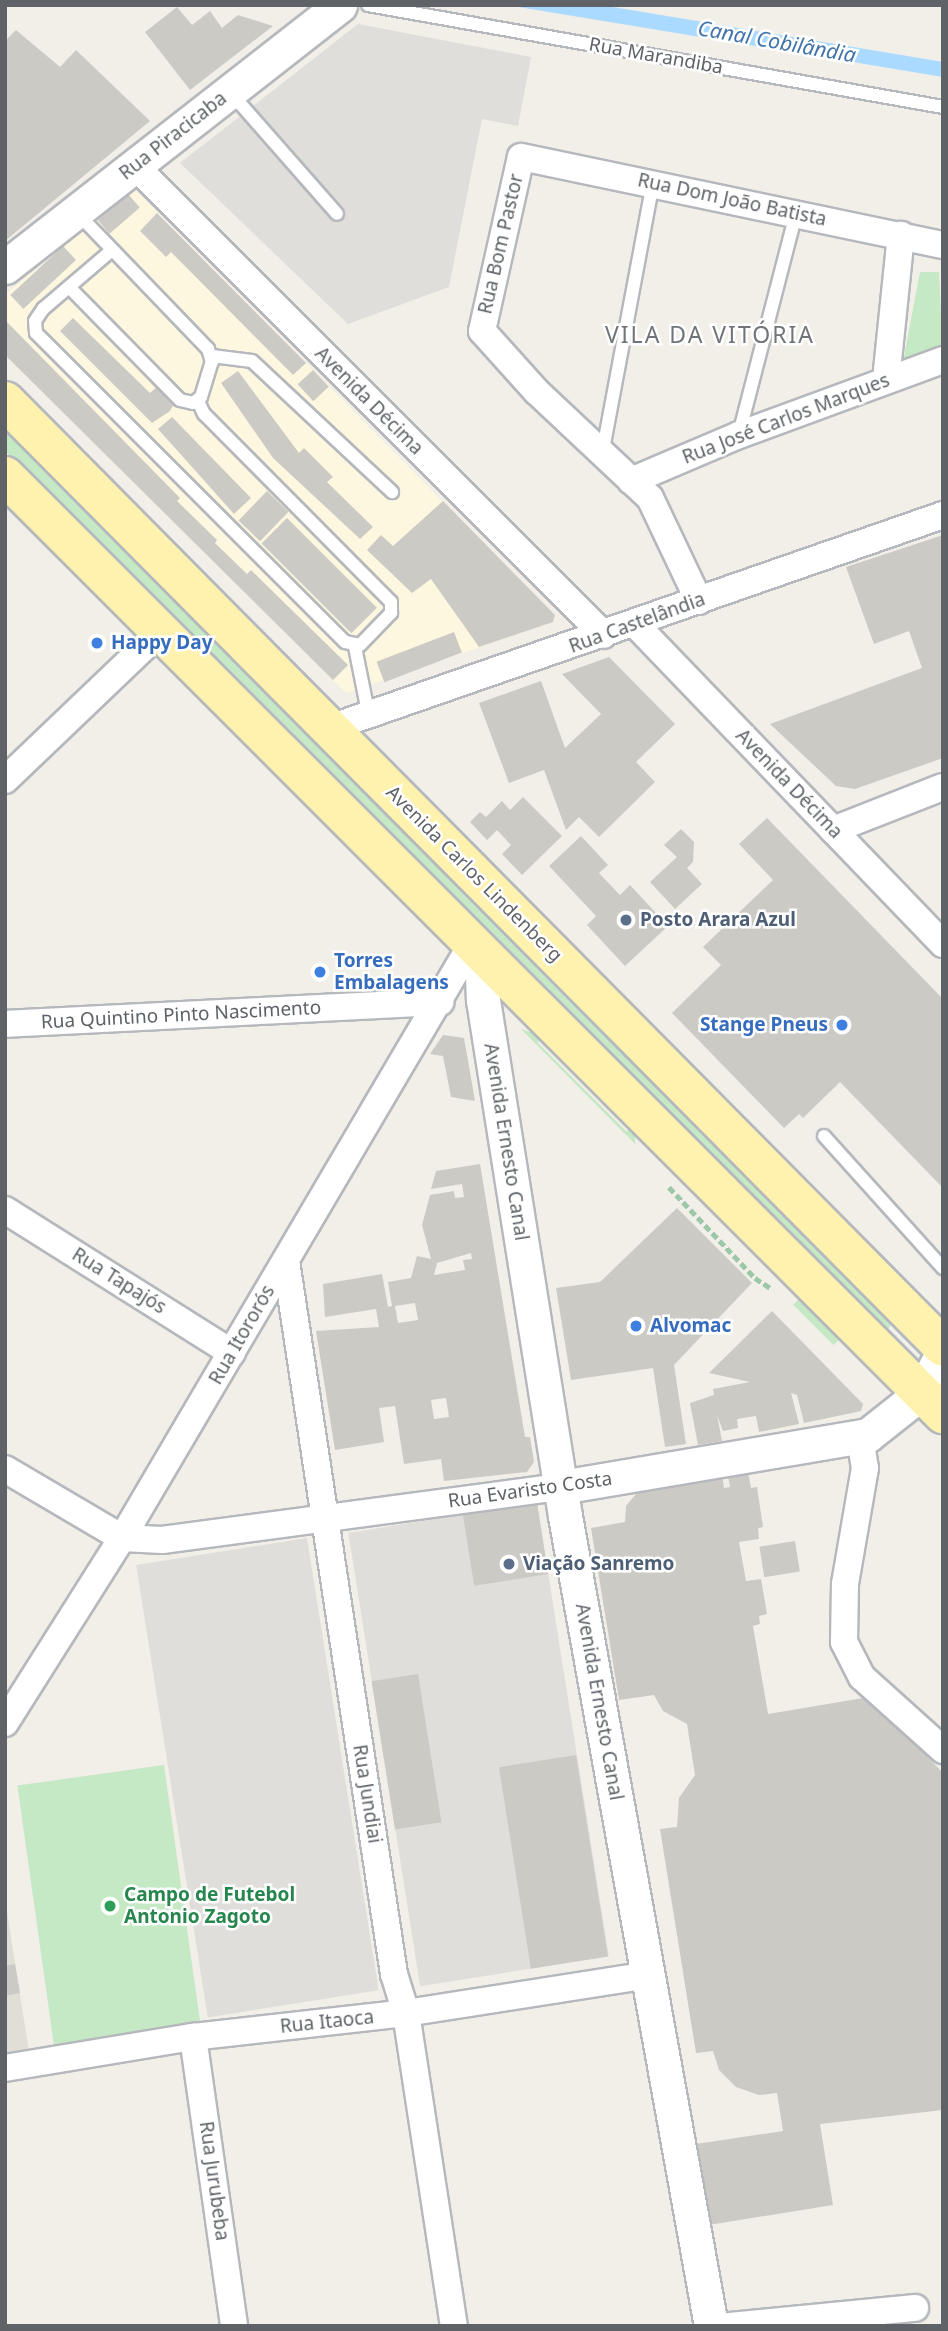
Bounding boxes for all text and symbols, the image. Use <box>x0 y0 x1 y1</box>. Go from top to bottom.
water label: Canal Cobilândia <box>696 15 858 67</box>
street label: Rua Marandiba <box>587 33 725 79</box>
street label: Rua Piracicaba <box>115 87 231 185</box>
street label: Rua Dom João Batista <box>636 169 828 231</box>
street label: Rua Bom Pastor <box>474 172 528 316</box>
district label: VILA DA VITÓRIA <box>607 320 813 348</box>
street label: Avenida Décima <box>310 342 428 460</box>
street label: Rua José Carlos Marques <box>679 369 893 469</box>
street label: Rua Castelândia <box>566 588 708 658</box>
place label: Happy Day <box>111 632 212 654</box>
marker: Happy Day <box>89 635 105 651</box>
street label: Avenida Décima <box>731 724 847 844</box>
street label: Avenida Carlos Lindenberg <box>381 781 567 967</box>
place label: Posto Arara Azul <box>640 909 796 931</box>
marker: Posto Arara Azul <box>618 912 634 928</box>
place label: Torres Embalagens <box>334 950 449 994</box>
marker: Torres Embalagens <box>312 964 328 980</box>
street label: Rua Quintino Pinto Nascimento <box>40 996 322 1034</box>
place label: Stange Pneus <box>700 1014 828 1036</box>
marker: Stange Pneus <box>834 1017 850 1033</box>
street label: Avenida Ernesto Canal <box>479 1042 533 1242</box>
street label: Rua Tapajós <box>68 1243 170 1319</box>
street label: Rua Itororós <box>204 1281 280 1389</box>
place label: Alvomac <box>650 1315 731 1337</box>
marker: Alvomac <box>628 1318 644 1334</box>
street label: Rua Evaristo Costa <box>447 1467 613 1513</box>
place label: Viação Sanremo <box>523 1553 674 1575</box>
marker: Viação Sanremo <box>501 1556 517 1572</box>
street label: Avenida Ernesto Canal <box>570 1602 628 1802</box>
street label: Rua Jundiai <box>348 1743 386 1845</box>
place label: Campo de Futebol Antonio Zagoto <box>124 1884 295 1928</box>
marker: Campo de Futebol Antonio Zagoto <box>102 1898 118 1914</box>
street label: Rua Itaoca <box>279 2006 375 2038</box>
street label: Rua Jurubeba <box>194 2120 234 2242</box>

